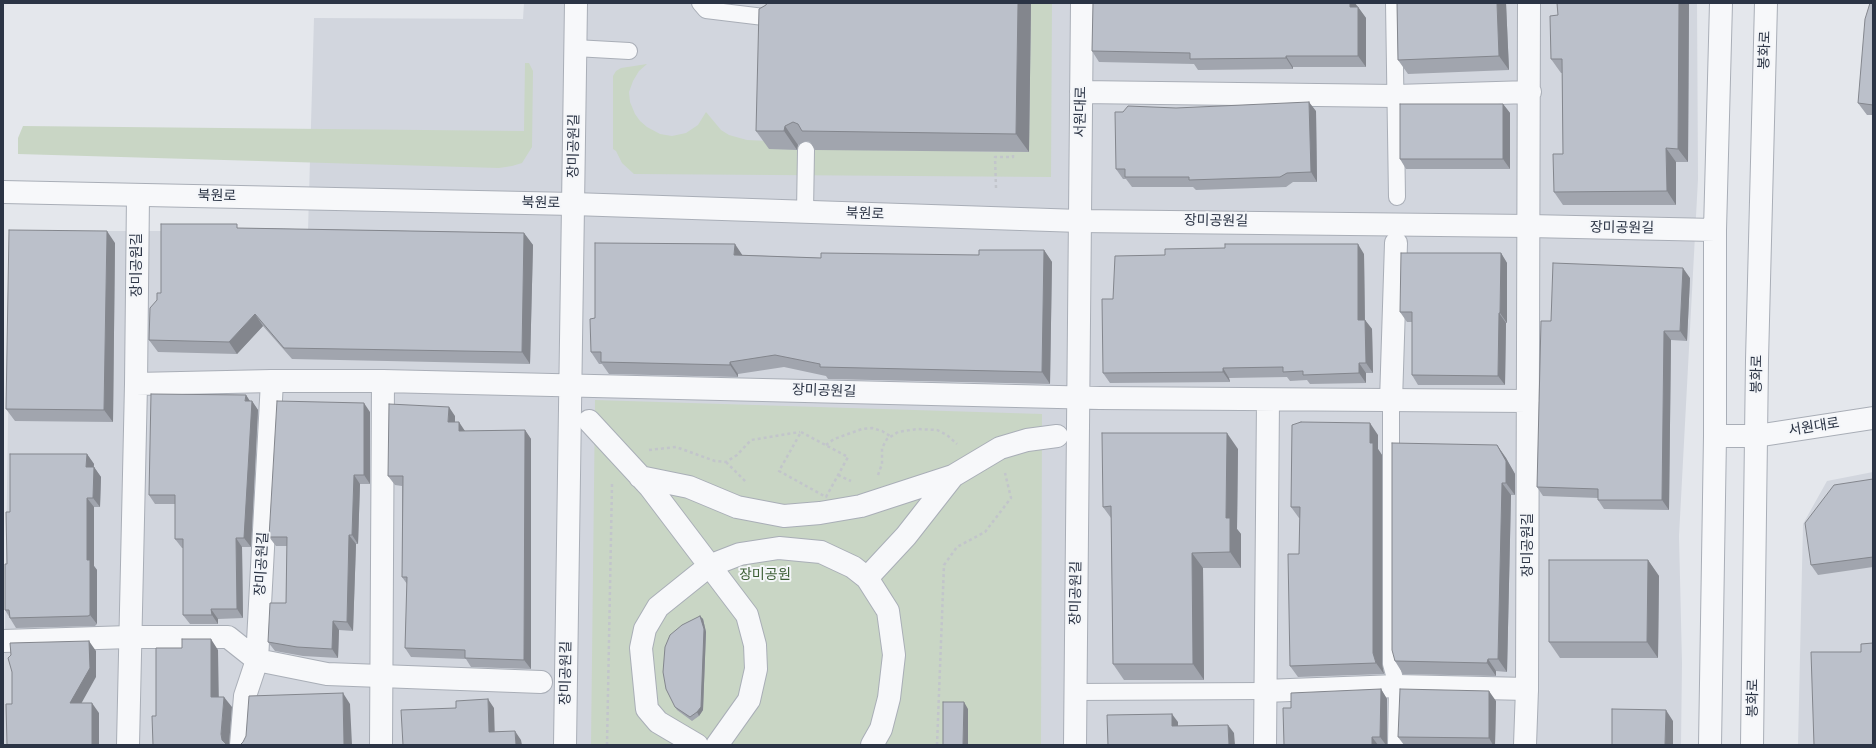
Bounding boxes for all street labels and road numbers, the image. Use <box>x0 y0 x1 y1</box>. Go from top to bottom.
street label: 봉화로 <box>1756 30 1774 70</box>
street label: 서원대로 <box>1072 86 1090 138</box>
street label: 장미공원길 <box>565 114 583 178</box>
street label: 북원로 <box>198 187 236 205</box>
street label: 북원로 <box>522 194 560 212</box>
street label: 북원로 <box>845 205 885 223</box>
street label: 장미공원길 <box>1184 212 1248 230</box>
street label: 장미공원길 <box>1590 219 1654 237</box>
street label: 장미공원길 <box>129 233 145 297</box>
street label: 봉화로 <box>1748 355 1766 393</box>
street label: 장미공원길 <box>792 381 856 401</box>
street label: 서원대로 <box>1787 415 1841 439</box>
street label: 장미공원길 <box>1520 513 1536 577</box>
street label: 장미공원길 <box>252 531 272 597</box>
street label: 장미공원길 <box>1067 561 1085 625</box>
street label: 장미공원길 <box>557 641 575 705</box>
street label: 봉화로 <box>1744 679 1762 717</box>

